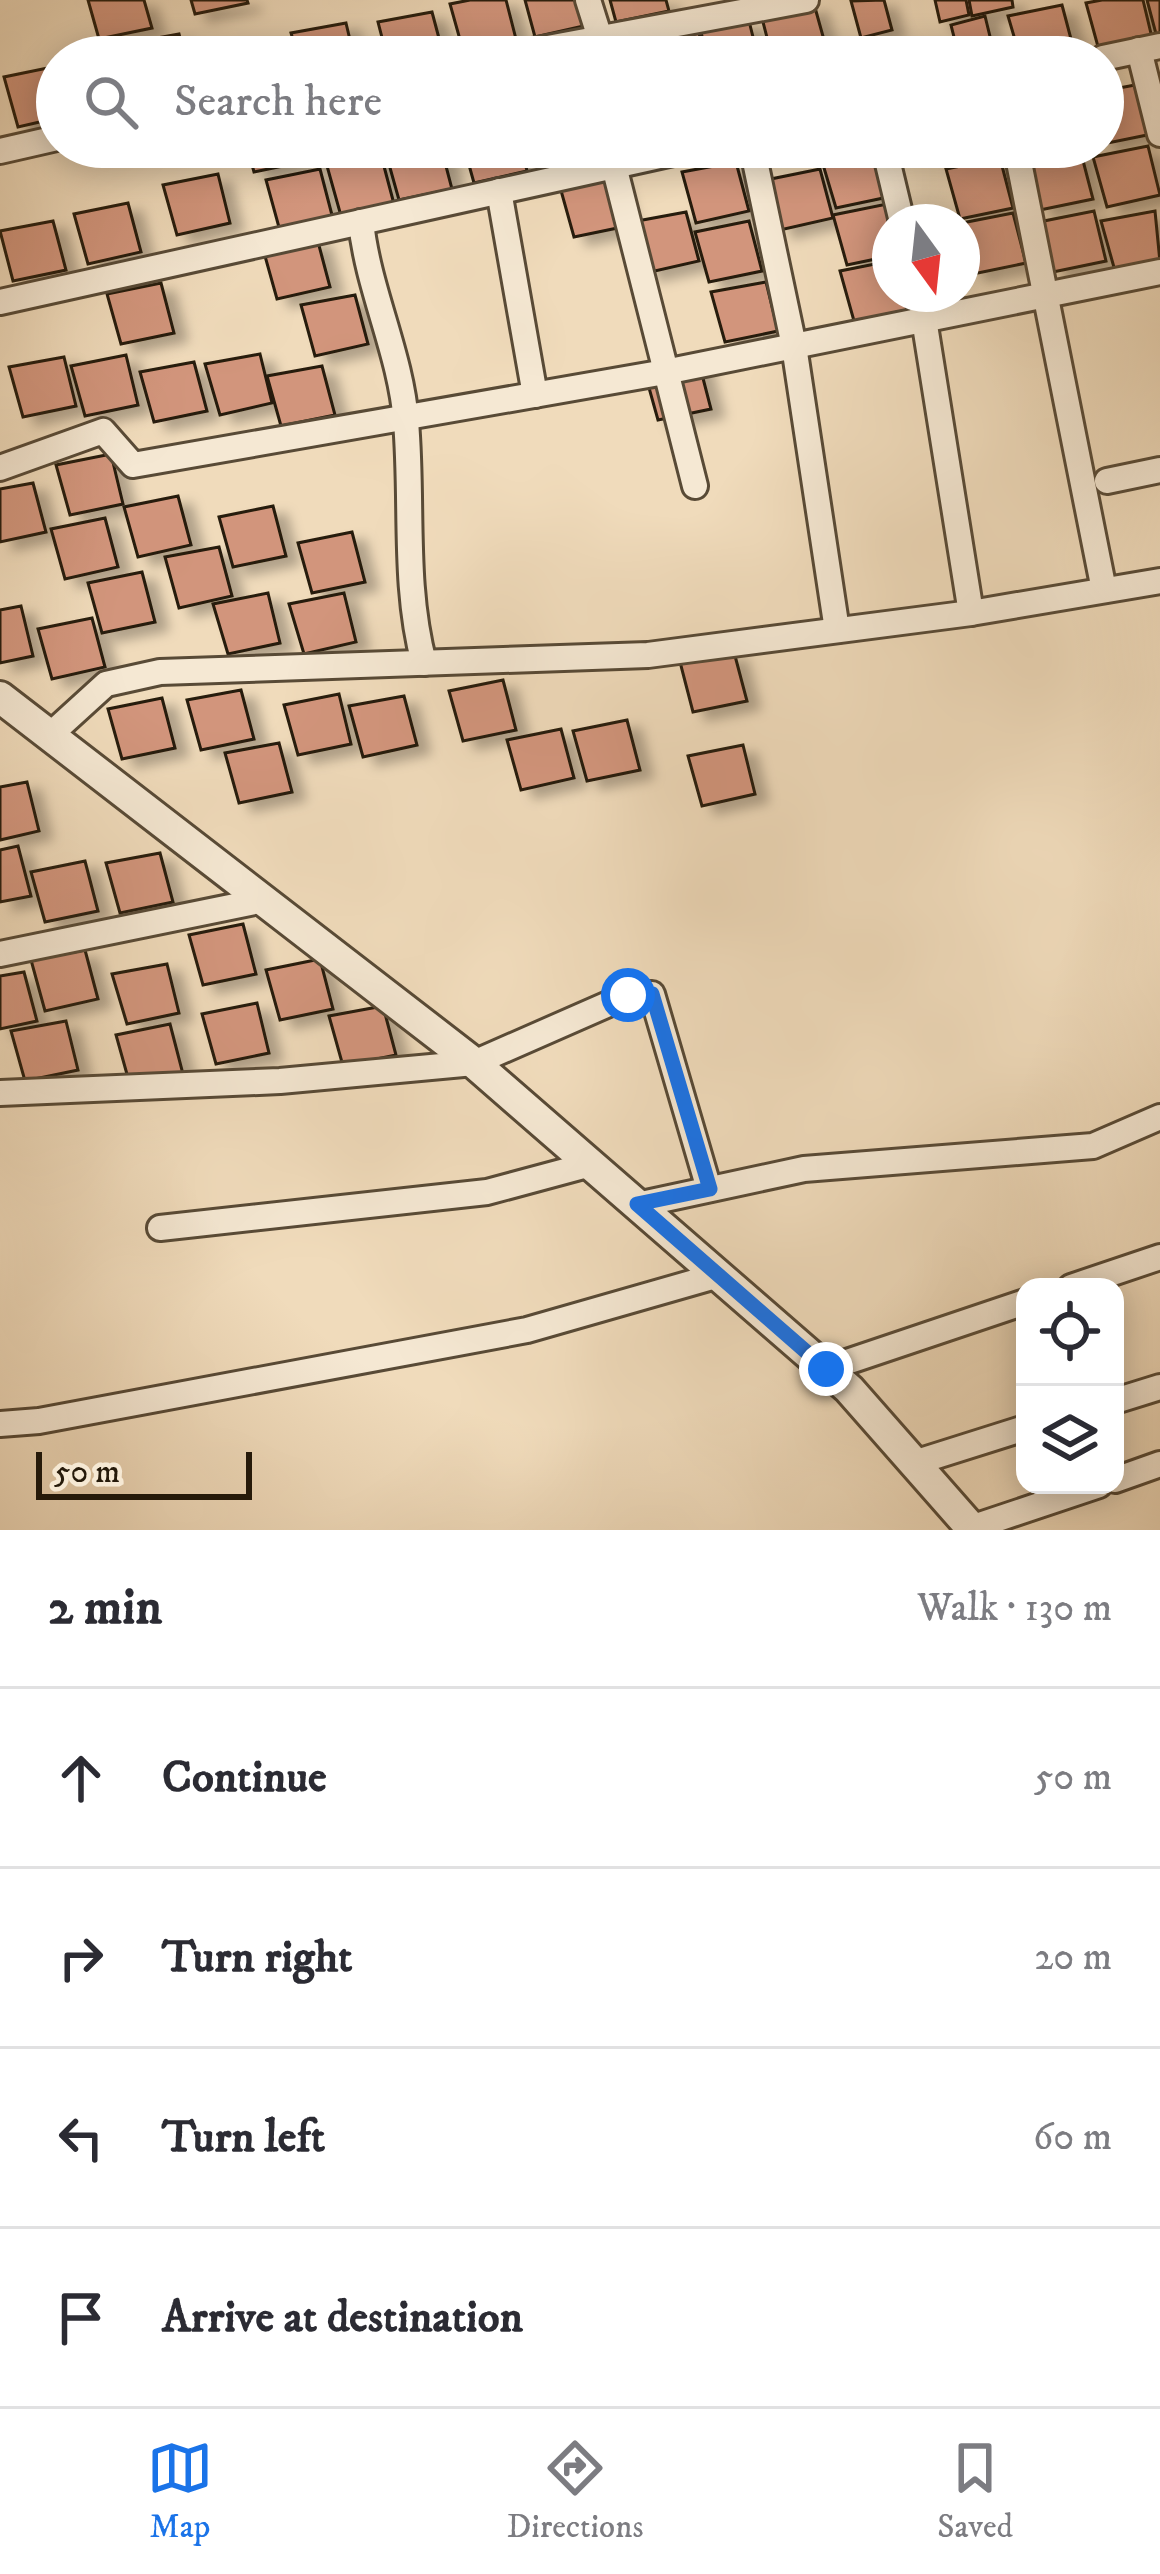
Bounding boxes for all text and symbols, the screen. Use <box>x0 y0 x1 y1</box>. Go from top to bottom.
search box <box>36 36 1124 168</box>
icon: search <box>78 69 144 135</box>
text: Search here <box>174 74 382 130</box>
north arrow <box>872 204 980 312</box>
route start <box>601 968 655 1022</box>
map controls <box>1016 1278 1124 1494</box>
button: locate <box>1016 1278 1124 1386</box>
route end <box>799 1342 853 1396</box>
button: layers <box>1016 1386 1124 1494</box>
scale bar <box>36 1446 252 1499</box>
text: 50 m <box>54 1452 120 1493</box>
text: 2 min <box>48 1576 162 1640</box>
text: Walk · 130 m <box>917 1584 1112 1633</box>
icon: ahead <box>48 1745 114 1811</box>
text: Continue <box>162 1750 327 1806</box>
text: 50 m <box>1034 1753 1112 1802</box>
icon: right <box>48 1925 114 1991</box>
text: Turn right <box>162 1930 352 1986</box>
text: 20 m <box>1034 1933 1112 1982</box>
icon: left <box>48 2105 114 2171</box>
text: Turn left <box>162 2110 325 2166</box>
text: 60 m <box>1033 2113 1112 2162</box>
icon: arrive <box>48 2285 114 2351</box>
text: Arrive at destination <box>162 2290 523 2346</box>
tab: Map <box>147 2435 213 2548</box>
tab: Directions <box>507 2435 643 2548</box>
tab: Saved <box>937 2435 1013 2548</box>

